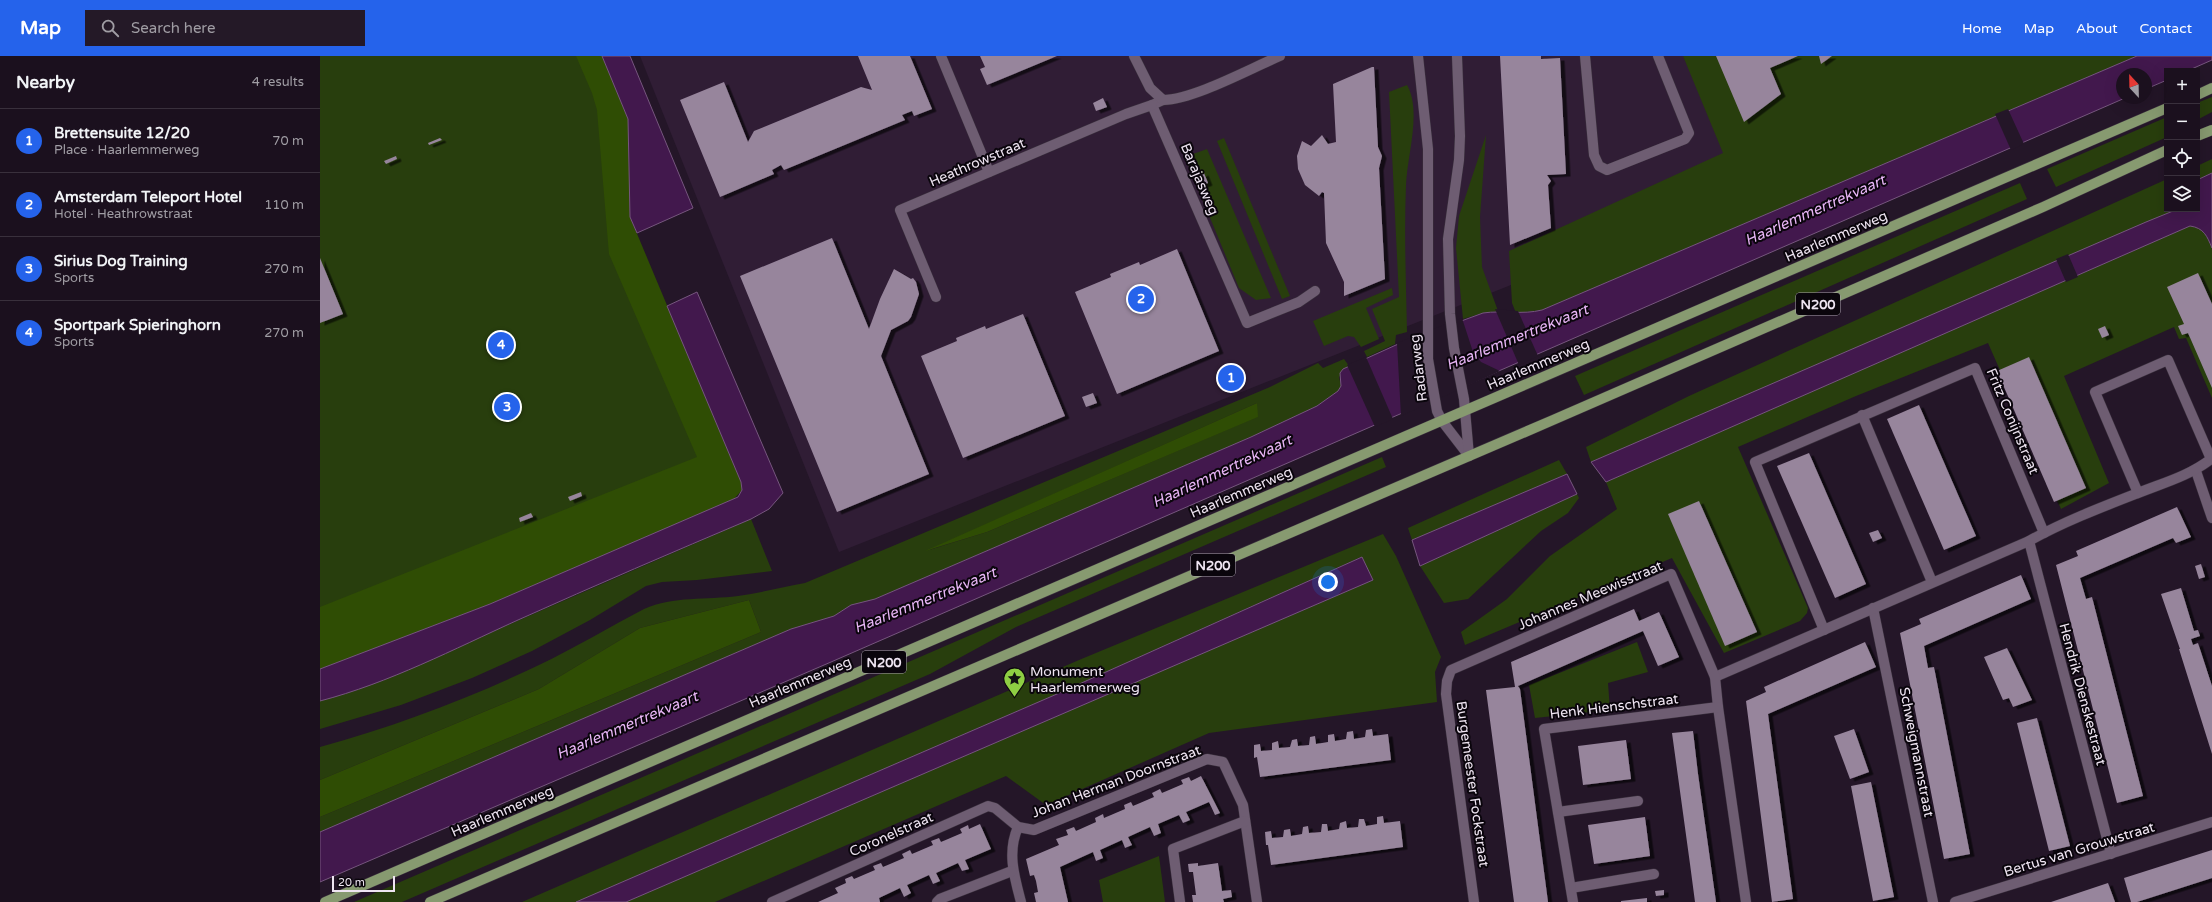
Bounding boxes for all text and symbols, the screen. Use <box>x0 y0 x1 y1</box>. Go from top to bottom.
search box <box>85 10 365 46</box>
text: Map <box>20 17 61 39</box>
icon: search <box>99 17 121 39</box>
text: Search here <box>131 19 215 37</box>
text: Home <box>1962 20 2002 37</box>
text: Map <box>2024 20 2054 37</box>
text: About <box>2076 20 2118 37</box>
text: Contact <box>2140 20 2192 37</box>
north arrow <box>2116 68 2152 104</box>
map controls <box>2164 68 2200 212</box>
button: + <box>2164 68 2200 104</box>
text: Nearby <box>16 72 75 93</box>
text: 4 results <box>252 74 304 90</box>
button: − <box>2164 104 2200 140</box>
text: Brettensuite 12/20 <box>54 124 190 142</box>
text: 1 <box>25 133 33 149</box>
text: 70 m <box>272 133 304 149</box>
street label: Heathrowstraat <box>927 134 1028 190</box>
button: locate <box>2164 140 2200 176</box>
street label: Barajasweg <box>1177 141 1222 218</box>
text: Place · Haarlemmerweg <box>54 142 200 158</box>
water label: Haarlemmertrekvaart <box>1742 170 1890 249</box>
button: layers <box>2164 176 2200 212</box>
text: Amsterdam Teleport Hotel <box>54 188 242 206</box>
text: 2 <box>25 197 33 213</box>
text: 110 m <box>264 197 304 213</box>
text: Hotel · Heathrowstraat <box>54 206 193 222</box>
street label: Haarlemmerweg <box>1782 207 1890 266</box>
text: Sirius Dog Training <box>54 252 188 270</box>
text: 3 <box>25 261 33 277</box>
text: 270 m <box>264 261 304 277</box>
text: Sports <box>54 270 94 286</box>
pin: 2 <box>1128 284 1154 314</box>
road number: N200 <box>1796 293 1840 315</box>
water label: Haarlemmertrekvaart <box>1443 299 1593 374</box>
text: Sportpark Spieringhorn <box>54 316 221 334</box>
text: 4 <box>25 325 33 341</box>
text: 270 m <box>264 325 304 341</box>
pin: 4 <box>488 330 514 360</box>
street label: Radarweg <box>1406 333 1431 403</box>
text: Sports <box>54 334 94 350</box>
street label: Haarlemmerweg <box>1484 335 1592 394</box>
pin: 1 <box>1218 363 1244 393</box>
street label: Fritz Conijnstraat <box>1983 366 2043 477</box>
pin: 3 <box>494 392 520 422</box>
water label: Haarlemmertrekvaart <box>1149 430 1297 511</box>
street label: Haarlemmerweg <box>1187 463 1295 522</box>
road number: N200 <box>1191 554 1235 576</box>
street label: Johannes Meewisstraat <box>1515 557 1666 634</box>
water label: Haarlemmertrekvaart <box>851 562 1001 637</box>
your location <box>1318 572 1338 592</box>
street label: Hendrik Dienskestraat <box>2055 621 2110 768</box>
road number: N200 <box>862 651 906 673</box>
street label: Haarlemmerweg <box>746 653 854 712</box>
place label: Monument Haarlemmerweg <box>1030 663 1140 696</box>
place icon: Monument Haarlemmerweg <box>1002 666 1028 699</box>
water label: Haarlemmertrekvaart <box>554 686 703 763</box>
street label: Schweigmannstraat <box>1896 686 1938 819</box>
street label: Henk Hienschstraat <box>1549 690 1680 723</box>
street label: Burgemeester Fockstraat <box>1452 700 1493 869</box>
street label: Johan Herman Doornstraat <box>1029 741 1204 822</box>
street label: Haarlemmerweg <box>448 782 556 841</box>
street label: Coronelstraat <box>847 808 936 861</box>
street label: Bertus van Grouwstraat <box>2002 818 2157 881</box>
scale bar <box>332 874 395 893</box>
text: 20 m <box>338 876 365 889</box>

